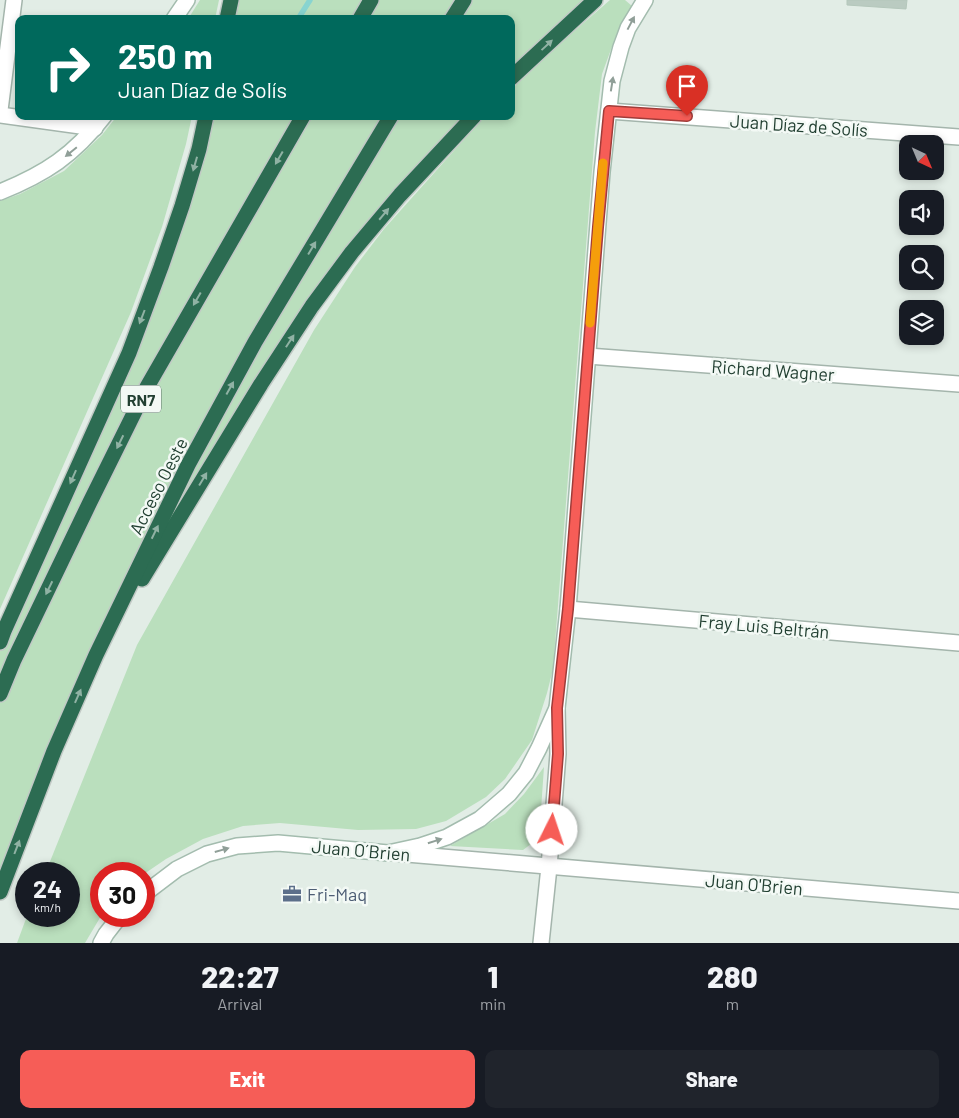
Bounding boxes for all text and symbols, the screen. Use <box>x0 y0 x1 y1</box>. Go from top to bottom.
one-way arrow <box>627 16 636 30</box>
text: 250 m <box>118 34 213 76</box>
icon: right <box>35 35 100 100</box>
one-way arrow <box>540 39 553 50</box>
pin <box>666 65 708 116</box>
icon: arrive <box>673 72 701 100</box>
text: Juan Díaz de Solís <box>118 76 287 102</box>
one-way arrow <box>608 76 616 92</box>
street label: Juan Díaz de Solís <box>729 109 869 141</box>
north arrow <box>899 135 944 180</box>
map controls <box>899 135 944 345</box>
one-way arrow <box>64 146 77 157</box>
one-way arrow <box>274 152 283 165</box>
one-way arrow <box>190 156 198 171</box>
button: sound <box>899 190 944 235</box>
one-way arrow <box>378 208 389 221</box>
one-way arrow <box>307 241 316 254</box>
button: search <box>899 245 944 290</box>
one-way arrow <box>193 293 202 306</box>
button: layers <box>899 300 944 345</box>
one-way arrow <box>138 310 145 325</box>
one-way arrow <box>285 334 294 348</box>
street label: Richard Wagner <box>711 355 836 385</box>
one-way arrow <box>226 381 234 395</box>
road number: RN7 <box>121 386 161 412</box>
street label: Acceso Oeste <box>124 434 192 538</box>
one-way arrow <box>115 435 123 449</box>
one-way arrow <box>69 470 77 484</box>
one-way arrow <box>199 472 208 485</box>
one-way arrow <box>151 525 159 539</box>
one-way arrow <box>44 581 52 595</box>
street label: Fray Luis Beltrán <box>698 609 830 643</box>
one-way arrow <box>74 689 82 703</box>
position arrow <box>525 803 577 855</box>
street label: Juan O´Brien <box>311 835 411 865</box>
one-way arrow <box>428 836 443 844</box>
one-way arrow <box>13 839 21 854</box>
one-way arrow <box>214 846 229 854</box>
speed limit sign: 30 <box>90 862 155 927</box>
street label: Juan O'Brien <box>704 869 804 899</box>
text: 24 <box>33 873 62 903</box>
office icon: Fri-Maq <box>281 883 303 905</box>
place label: Fri-Maq <box>307 883 367 905</box>
text: km/h <box>34 900 61 914</box>
text: 22:27 <box>201 958 279 994</box>
text: 1 <box>488 958 498 994</box>
text: 280 <box>707 958 758 994</box>
text: Arrival <box>218 994 262 1013</box>
text: min <box>480 994 506 1013</box>
text: m <box>726 994 739 1013</box>
button: Exit <box>20 1050 475 1108</box>
button: Share <box>485 1050 939 1108</box>

